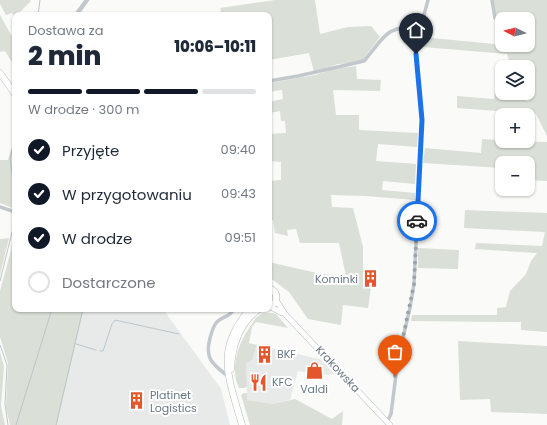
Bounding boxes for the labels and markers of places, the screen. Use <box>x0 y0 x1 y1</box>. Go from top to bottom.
pin <box>399 13 433 54</box>
building icon: Kominki <box>361 269 381 289</box>
place label: Kominki <box>315 271 358 287</box>
pin <box>378 335 412 376</box>
building icon: BKF <box>254 344 274 364</box>
place label: BKF <box>277 346 296 362</box>
shop icon: Valdi <box>304 361 324 381</box>
restaurant icon: KFC <box>249 372 269 392</box>
place label: KFC <box>272 374 293 390</box>
place label: Valdi <box>300 381 328 397</box>
place label: Platinet Logistics <box>150 387 197 416</box>
building icon: Platinet Logistics <box>127 391 147 411</box>

